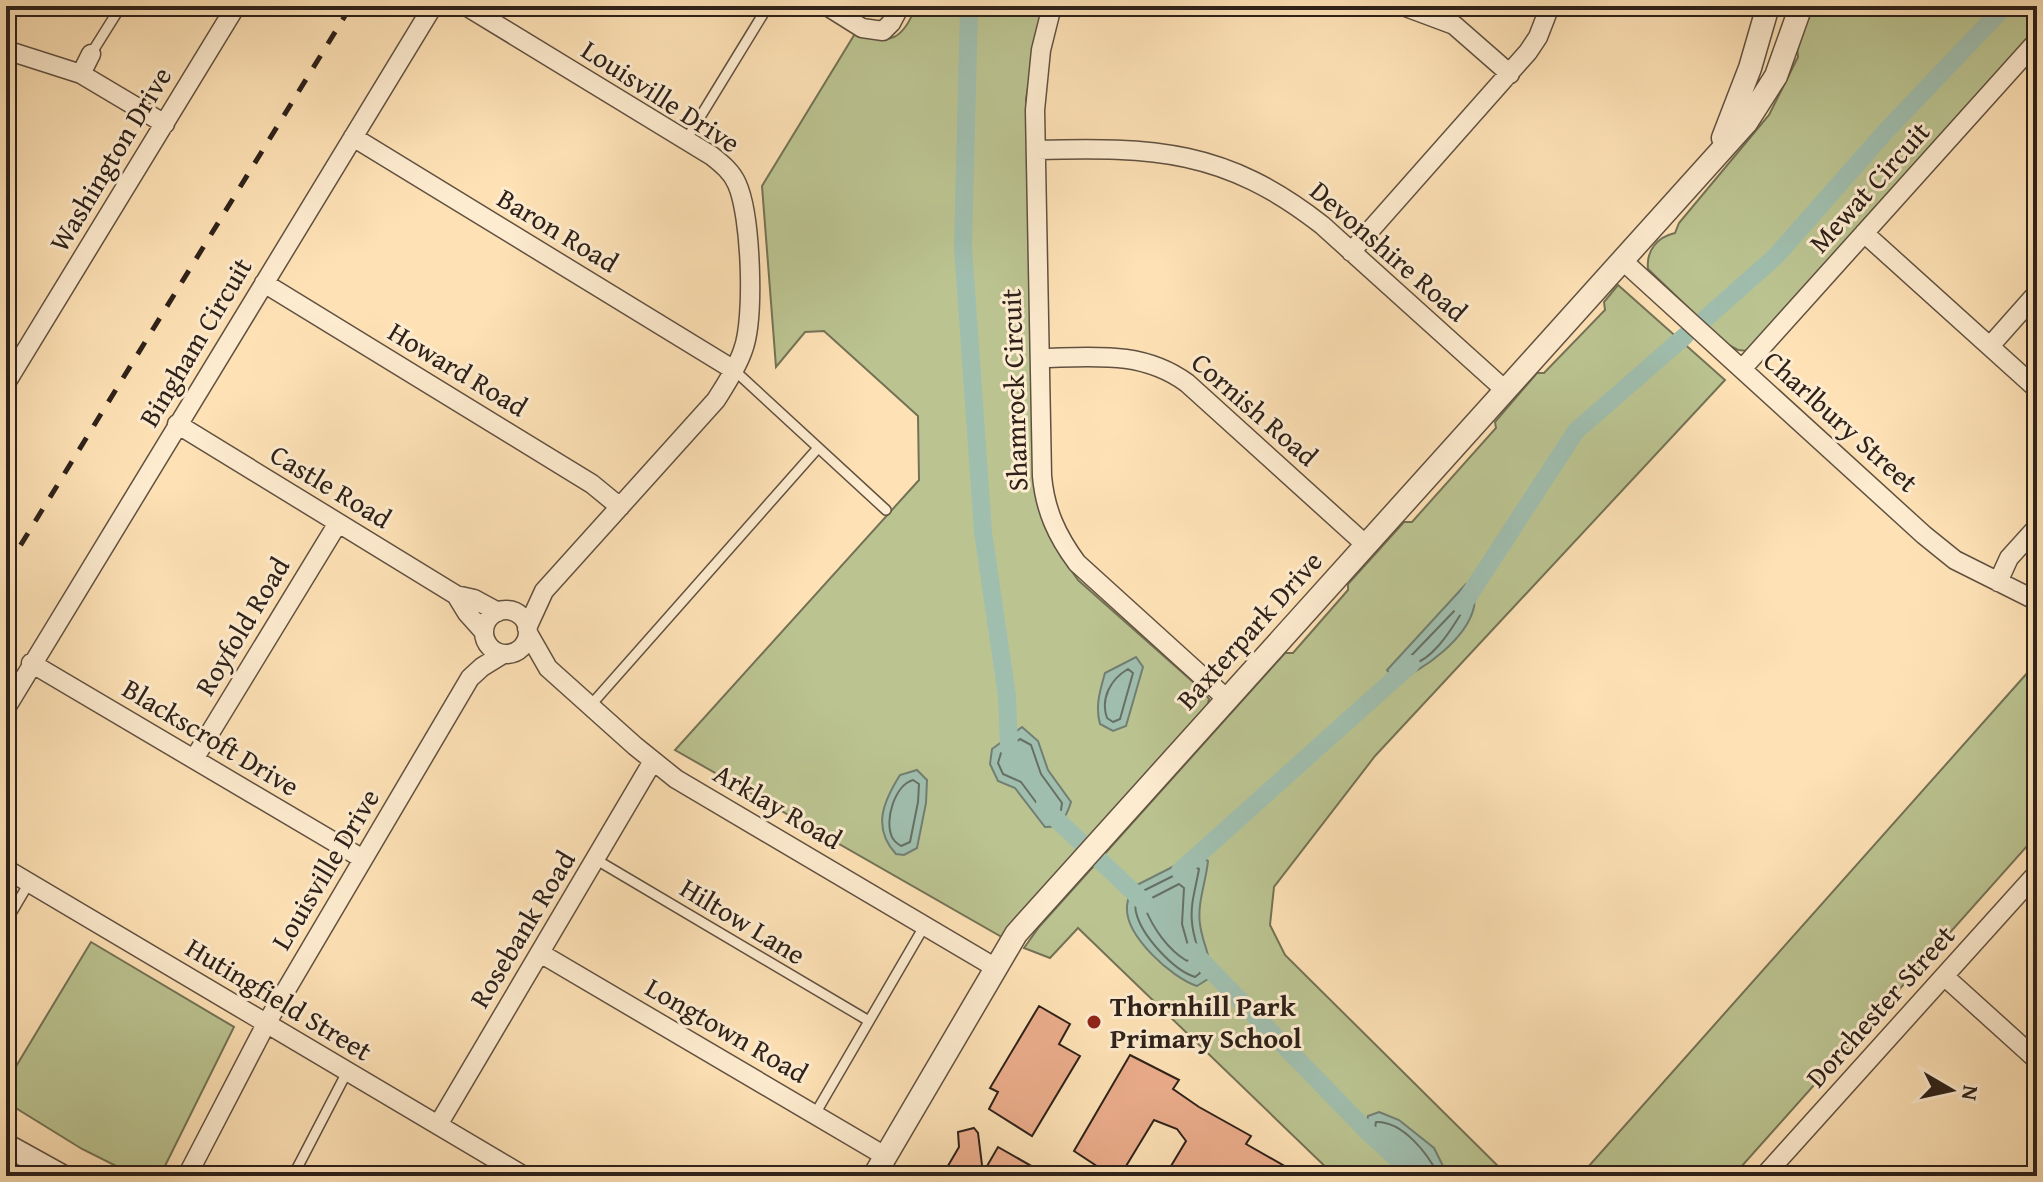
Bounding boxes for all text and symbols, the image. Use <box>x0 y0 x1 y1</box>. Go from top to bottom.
street label: Louisville Drive <box>574 29 749 162</box>
street label: Washington Drive <box>38 59 181 259</box>
street label: Mewat Circuit <box>1798 112 1939 261</box>
street label: Devonshire Road <box>1301 170 1477 331</box>
street label: Baron Road <box>490 177 627 282</box>
street label: Bingham Circuit <box>128 249 261 434</box>
street label: Shamrock Circuit <box>989 288 1038 492</box>
street label: Howard Road <box>381 311 536 426</box>
street label: Charlbury Street <box>1755 340 1928 501</box>
street label: Cornish Road <box>1183 342 1328 475</box>
street label: Castle Road <box>263 433 400 538</box>
street label: Baxterpark Drive <box>1166 541 1331 718</box>
street label: Royfold Road <box>184 549 299 703</box>
street label: Blackscroft Drive <box>115 668 308 806</box>
street label: Arklay Road <box>706 752 850 859</box>
street label: Louisville Drive <box>260 780 389 957</box>
street label: Rosebank Road <box>458 842 585 1015</box>
street label: Hiltow Lane <box>673 867 814 974</box>
street label: Dorchester Street <box>1795 915 1964 1096</box>
street label: Hutingfield Street <box>178 927 380 1071</box>
street label: Longtown Road <box>638 966 816 1093</box>
place label: Thornhill Park Primary School <box>1110 985 1302 1058</box>
marker: Thornhill Park Primary School <box>1085 1013 1103 1031</box>
north arrow <box>1911 1050 1991 1130</box>
text: N <box>1954 1083 1988 1103</box>

